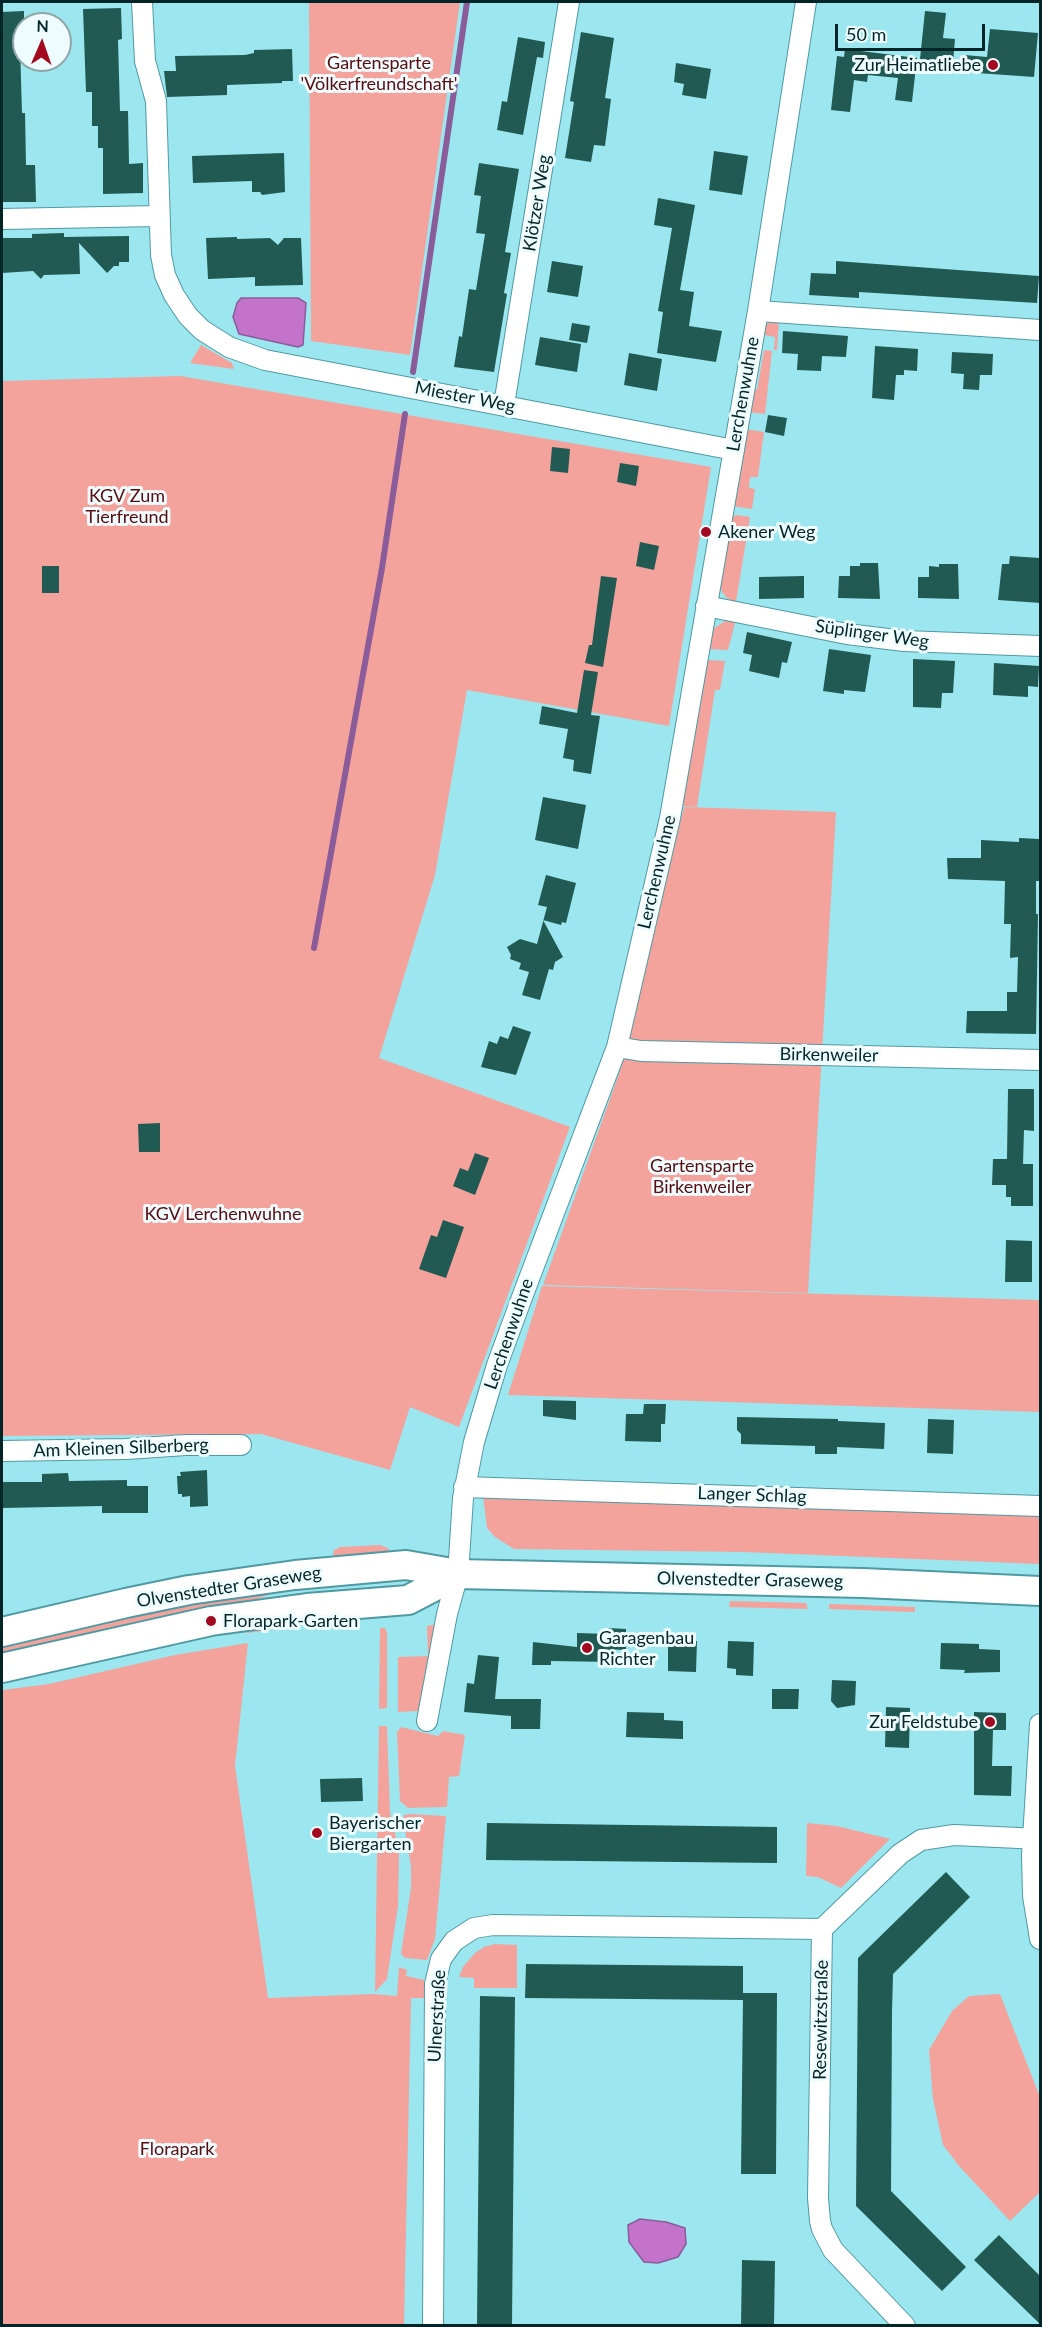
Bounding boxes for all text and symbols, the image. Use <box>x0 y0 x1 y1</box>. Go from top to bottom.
north arrow <box>12 12 72 72</box>
scale bar <box>838 12 988 50</box>
text: N <box>36 16 49 35</box>
text: 50 m <box>846 23 886 45</box>
park label: Gartensparte 'Völkerfreundschaft' <box>300 52 458 94</box>
place label: Zur Heimatliebe <box>854 54 981 76</box>
marker: Zur Heimatliebe <box>986 58 1000 72</box>
street label: Klötzer Weg <box>519 153 555 253</box>
street label: Lerchenwuhne <box>722 335 764 453</box>
street label: Miester Weg <box>413 377 517 417</box>
park label: KGV Zum Tierfreund <box>85 485 169 528</box>
place label: Akener Weg <box>718 521 815 543</box>
marker: Akener Weg <box>699 525 713 539</box>
street label: Süplinger Weg <box>814 615 930 653</box>
street label: Lerchenwuhne <box>633 813 681 931</box>
street label: Birkenweiler <box>780 1043 878 1067</box>
park label: Gartensparte Birkenweiler <box>650 1155 754 1198</box>
park label: KGV Lerchenwuhne <box>144 1203 302 1225</box>
street label: Lerchenwuhne <box>480 1276 538 1392</box>
street label: Am Kleinen Silberberg <box>33 1434 209 1462</box>
street label: Langer Schlag <box>697 1482 807 1508</box>
street label: Olvenstedter Graseweg <box>135 1562 323 1612</box>
street label: Olvenstedter Graseweg <box>657 1568 843 1592</box>
place label: Florapark-Garten <box>223 1610 358 1632</box>
marker: Florapark-Garten <box>204 1614 218 1628</box>
place label: Garagenbau Richter <box>599 1627 694 1670</box>
marker: Garagenbau Richter <box>580 1641 594 1655</box>
place label: Zur Feldstube <box>869 1711 978 1733</box>
marker: Zur Feldstube <box>983 1715 997 1729</box>
place label: Bayerischer Biergarten <box>329 1812 421 1854</box>
marker: Bayerischer Biergarten <box>310 1826 324 1840</box>
street label: Resewitzstraße <box>809 1960 833 2080</box>
street label: Ulnerstraße <box>424 1969 450 2063</box>
park label: Florapark <box>140 2138 214 2160</box>

